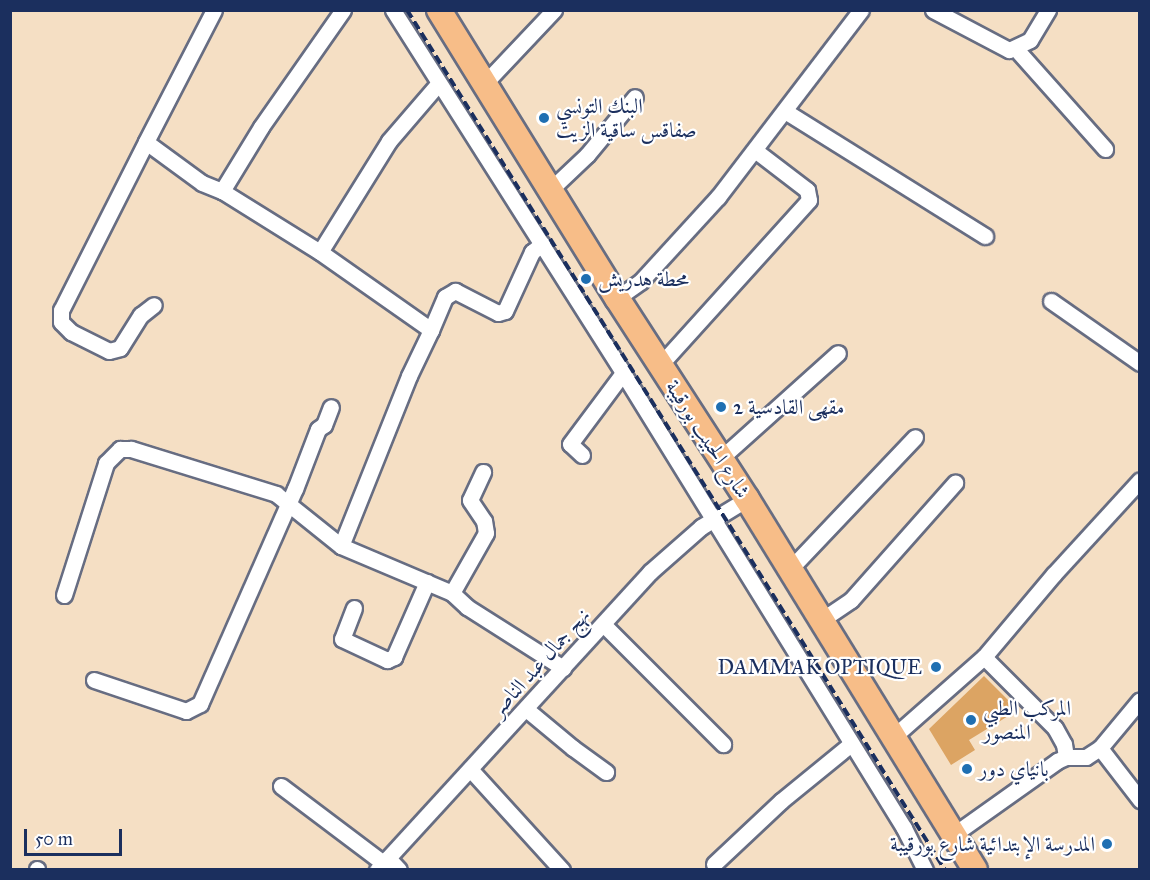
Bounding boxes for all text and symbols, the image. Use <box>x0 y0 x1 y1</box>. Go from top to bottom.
place label: البنك التونسي صفاقس ساقية الزيت <box>556 93 697 143</box>
marker: البنك التونسي صفاقس ساقية الزيت <box>537 111 551 125</box>
place label: محطة هدريش <box>598 266 689 292</box>
marker: محطة هدريش <box>579 272 593 286</box>
street label: شارع الحبيب بورقيبة <box>660 375 756 503</box>
place label: مقهى القادسية 2 <box>733 394 844 420</box>
marker: مقهى القادسية 2 <box>714 400 728 414</box>
street label: نهج جمال عبد الناصر <box>485 603 595 721</box>
place label: DAMMAK OPTIQUE <box>717 654 922 680</box>
marker: DAMMAK OPTIQUE <box>927 658 945 676</box>
place label: المركب الطبي المنصور <box>983 695 1071 745</box>
marker: المركب الطبي المنصور <box>964 713 978 727</box>
place label: بانياي دور <box>979 756 1049 782</box>
marker: بانياي دور <box>960 762 974 776</box>
scale bar <box>27 817 124 855</box>
text: 50 m <box>35 828 73 850</box>
place label: المدرسة الإبتدائية شارع بورقيبة <box>890 831 1095 857</box>
marker: المدرسة الإبتدائية شارع بورقيبة <box>1100 837 1114 851</box>

